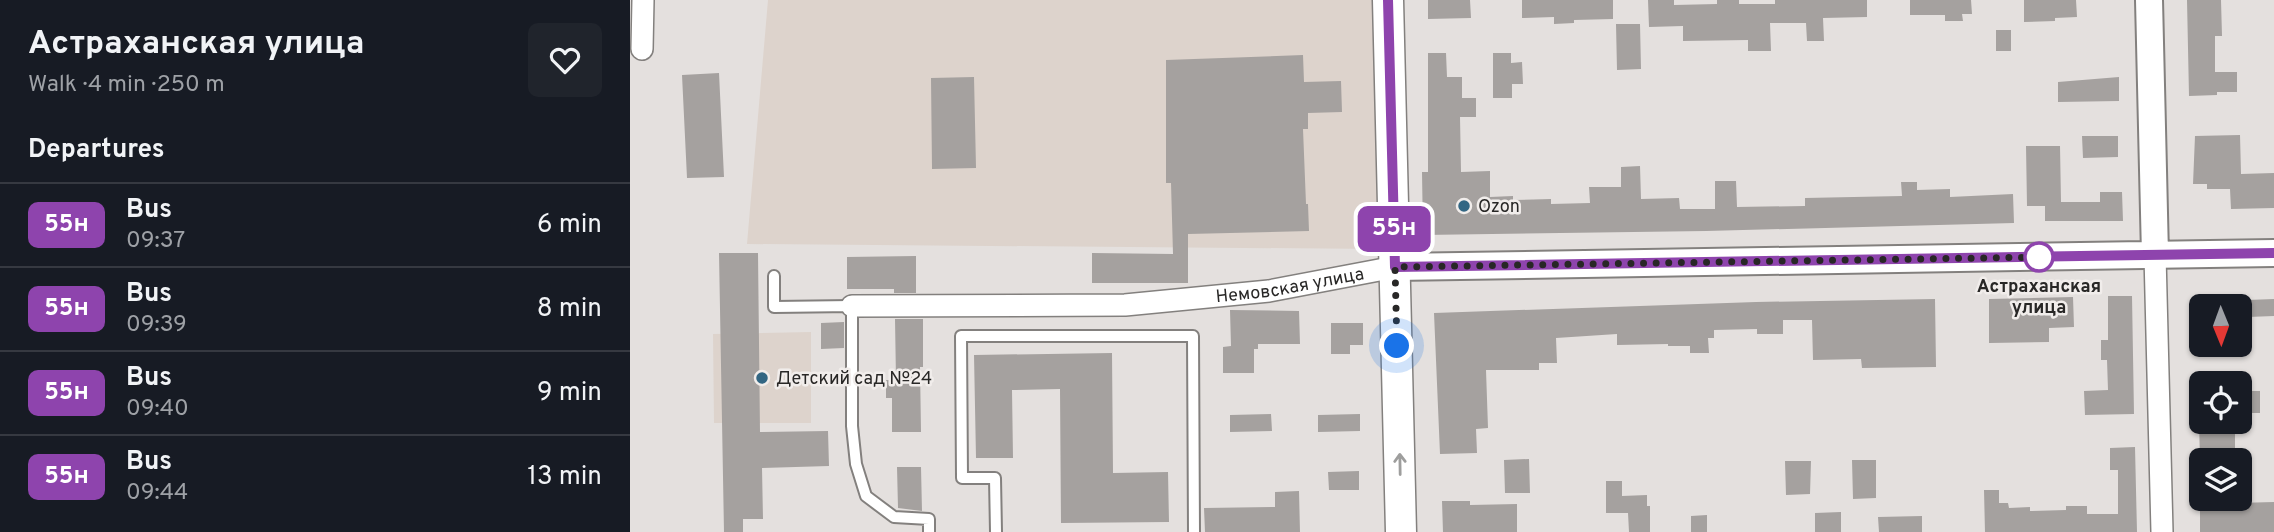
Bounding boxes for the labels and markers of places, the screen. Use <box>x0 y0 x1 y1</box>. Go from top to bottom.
place label: Ozon <box>1478 196 1520 219</box>
marker: Ozon <box>1456 198 1472 214</box>
marker: Астраханская улица <box>2024 242 2054 272</box>
place label: Астраханская улица <box>1977 276 2101 320</box>
place label: Детский сад №24 <box>776 368 932 391</box>
marker: Детский сад №24 <box>754 370 770 386</box>

